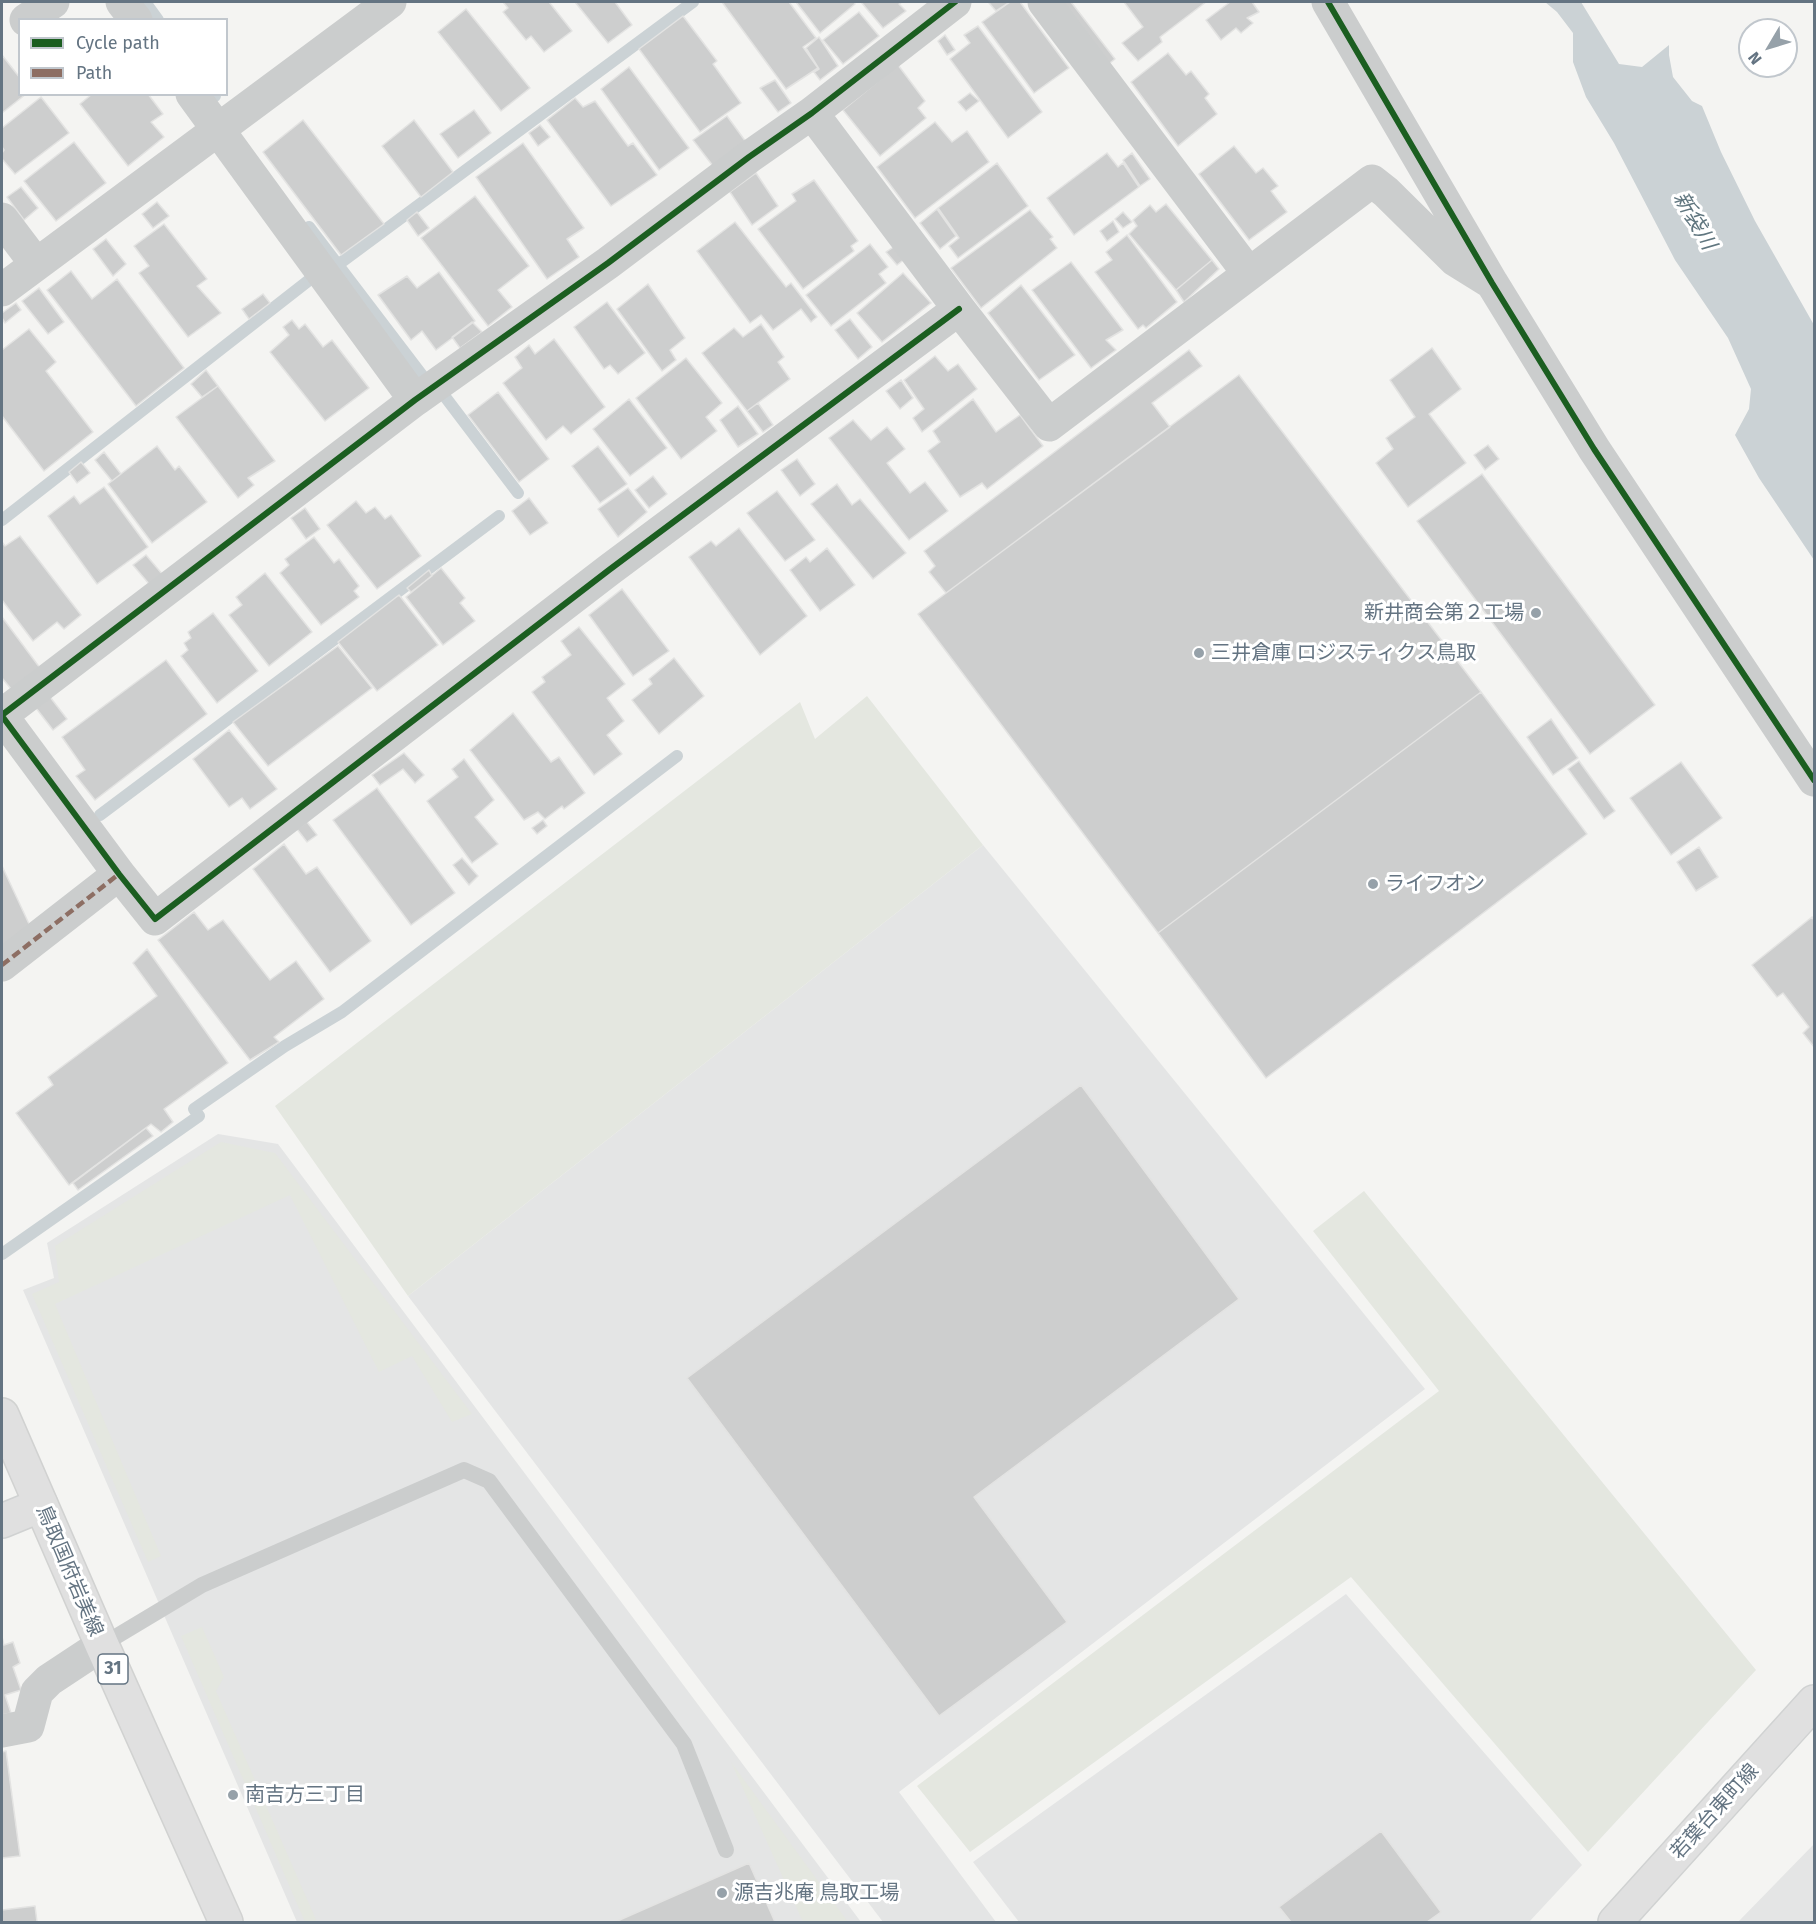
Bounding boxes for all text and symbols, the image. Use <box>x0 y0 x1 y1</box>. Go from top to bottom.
legend <box>18 18 228 96</box>
north arrow <box>1738 18 1798 78</box>
text: Cycle path <box>76 32 160 54</box>
text: N <box>1744 48 1766 68</box>
text: Path <box>76 62 112 84</box>
water label: 新袋川 <box>1667 187 1721 255</box>
place label: 新井商会第２工場 <box>1364 601 1524 625</box>
marker: 新井商会第２工場 <box>1529 606 1543 620</box>
place label: 三井倉庫 ロジスティクス鳥取 <box>1211 641 1476 665</box>
marker: 三井倉庫 ロジスティクス鳥取 <box>1192 646 1206 660</box>
place label: ライフオン <box>1385 872 1485 896</box>
marker: ライフオン <box>1366 877 1380 891</box>
street label: 鳥取国府岩美線 <box>31 1502 107 1640</box>
road number: 31 <box>98 1654 128 1684</box>
street label: 若葉台東町線 <box>1666 1759 1764 1865</box>
place label: 南吉方三丁目 <box>245 1783 365 1807</box>
marker: 南吉方三丁目 <box>226 1788 240 1802</box>
place label: 源吉兆庵 鳥取工場 <box>734 1881 899 1905</box>
marker: 源吉兆庵 鳥取工場 <box>715 1886 729 1900</box>

